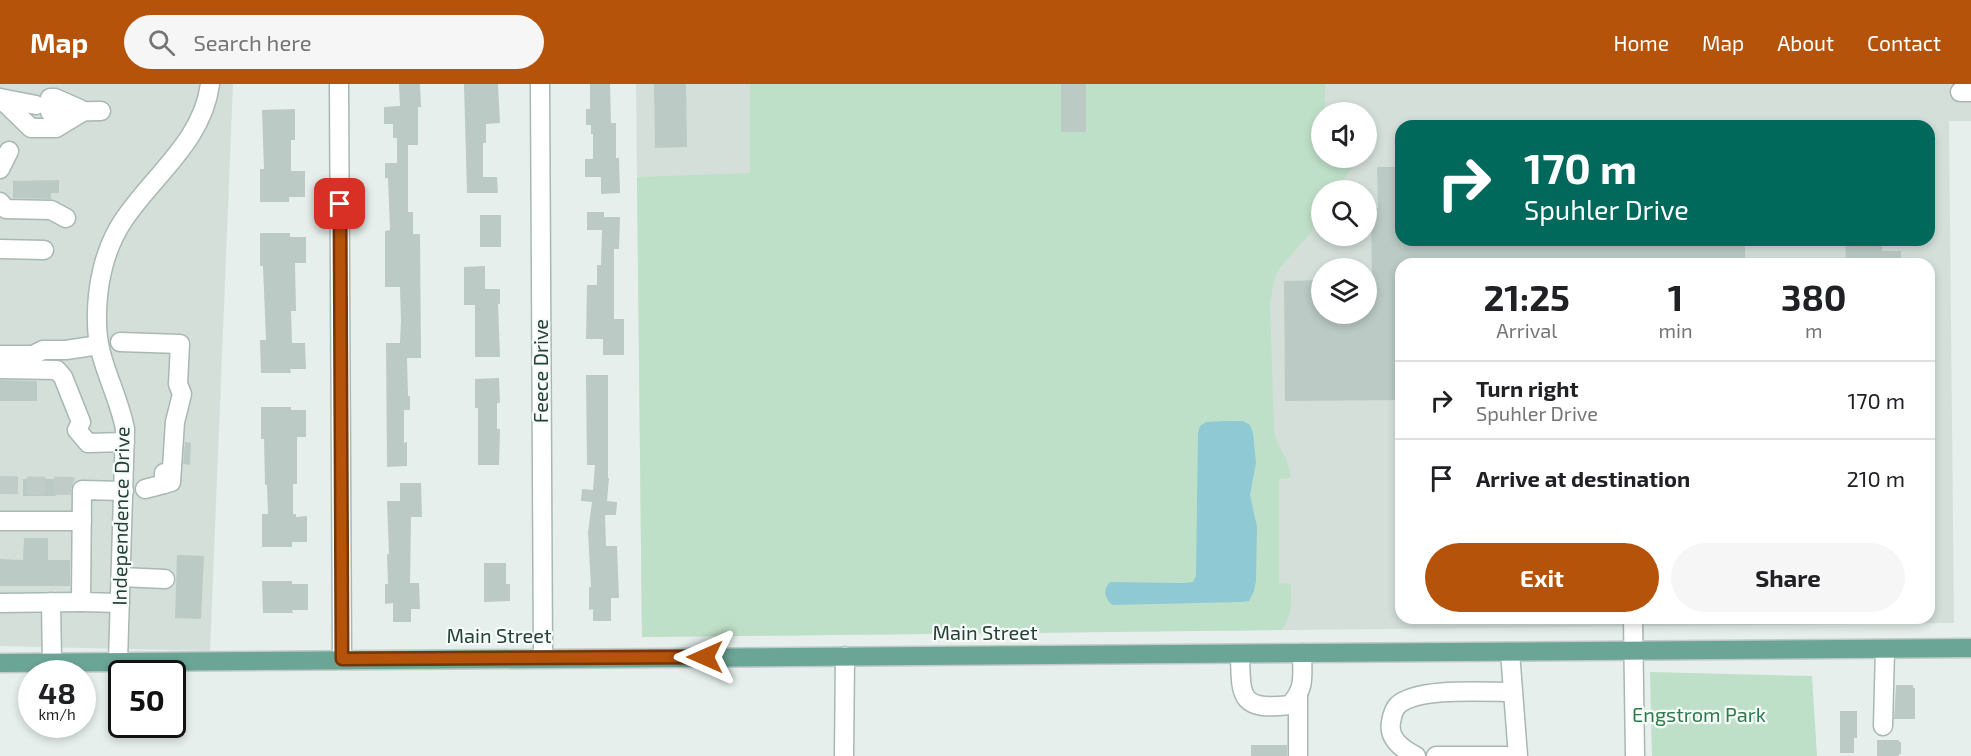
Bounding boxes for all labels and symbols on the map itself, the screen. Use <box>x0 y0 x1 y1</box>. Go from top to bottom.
pin <box>314 178 365 229</box>
street label: Feece Drive <box>528 319 552 423</box>
street label: Independence Drive <box>106 426 134 606</box>
street label: Main Street <box>932 620 1038 644</box>
street label: Main Street <box>446 623 552 647</box>
position arrow <box>673 625 737 689</box>
speed limit sign: 50 <box>108 660 186 738</box>
park label: Engstrom Park <box>1632 702 1766 726</box>

